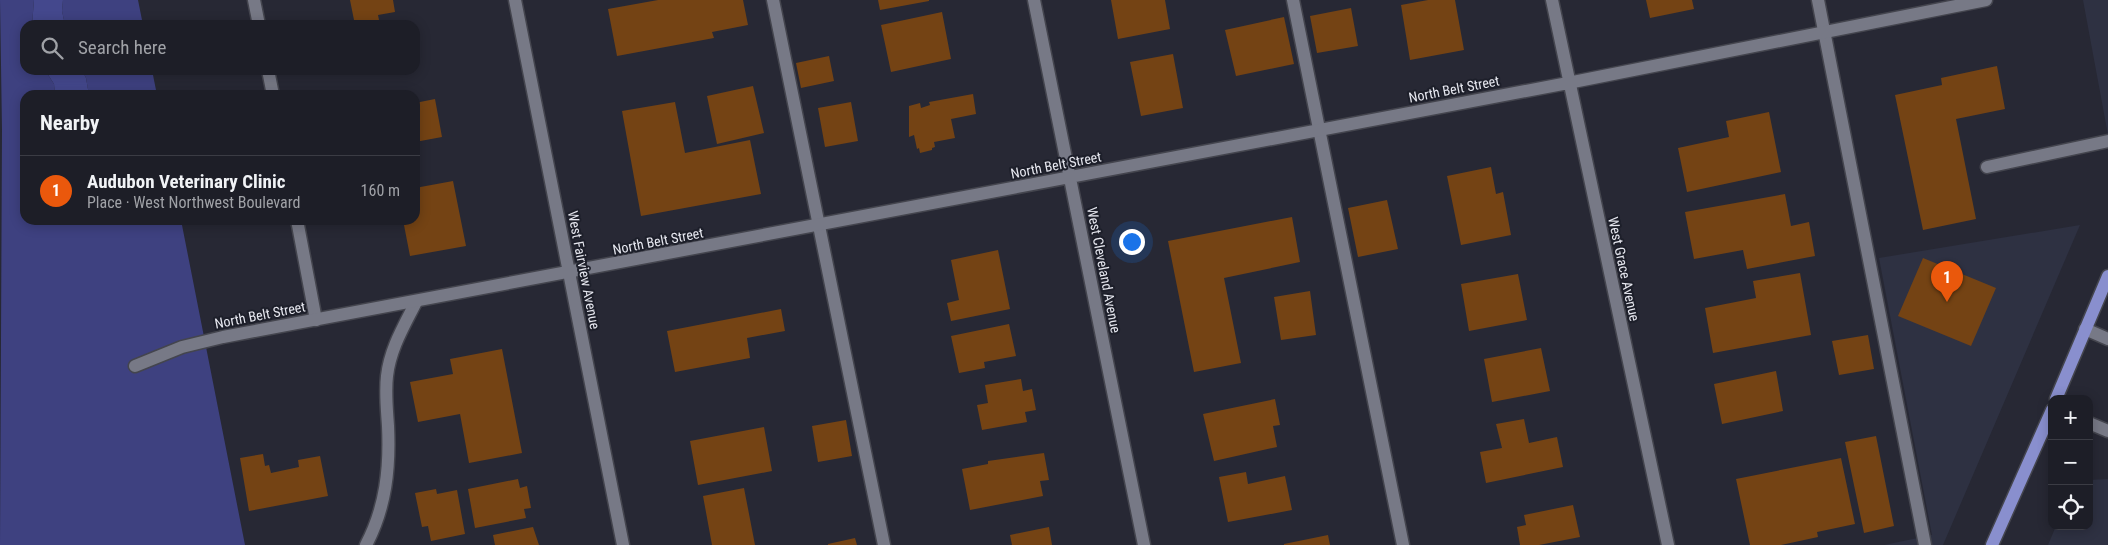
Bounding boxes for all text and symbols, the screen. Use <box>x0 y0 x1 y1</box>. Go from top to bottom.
search box <box>20 20 420 75</box>
icon: search <box>38 34 66 62</box>
text: Search here <box>78 36 166 59</box>
street label: North Belt Street <box>1407 72 1501 106</box>
text: Nearby <box>40 111 99 135</box>
street label: North Belt Street <box>1009 148 1103 182</box>
text: Audubon Veterinary Clinic <box>87 170 285 193</box>
text: 1 <box>52 181 60 200</box>
text: 160 m <box>361 181 400 200</box>
text: Place · West Northwest Boulevard <box>87 193 300 212</box>
street label: West Cleveland Avenue <box>1084 206 1124 335</box>
street label: West Fairview Avenue <box>565 210 603 331</box>
street label: West Grace Avenue <box>1605 215 1643 323</box>
street label: North Belt Street <box>611 224 705 258</box>
your location <box>1119 229 1145 255</box>
pin: 1 <box>1931 261 1963 302</box>
street label: North Belt Street <box>213 298 307 332</box>
map controls <box>2048 395 2093 530</box>
button: + <box>2048 395 2093 440</box>
button: − <box>2048 440 2093 485</box>
button: locate <box>2048 485 2093 530</box>

